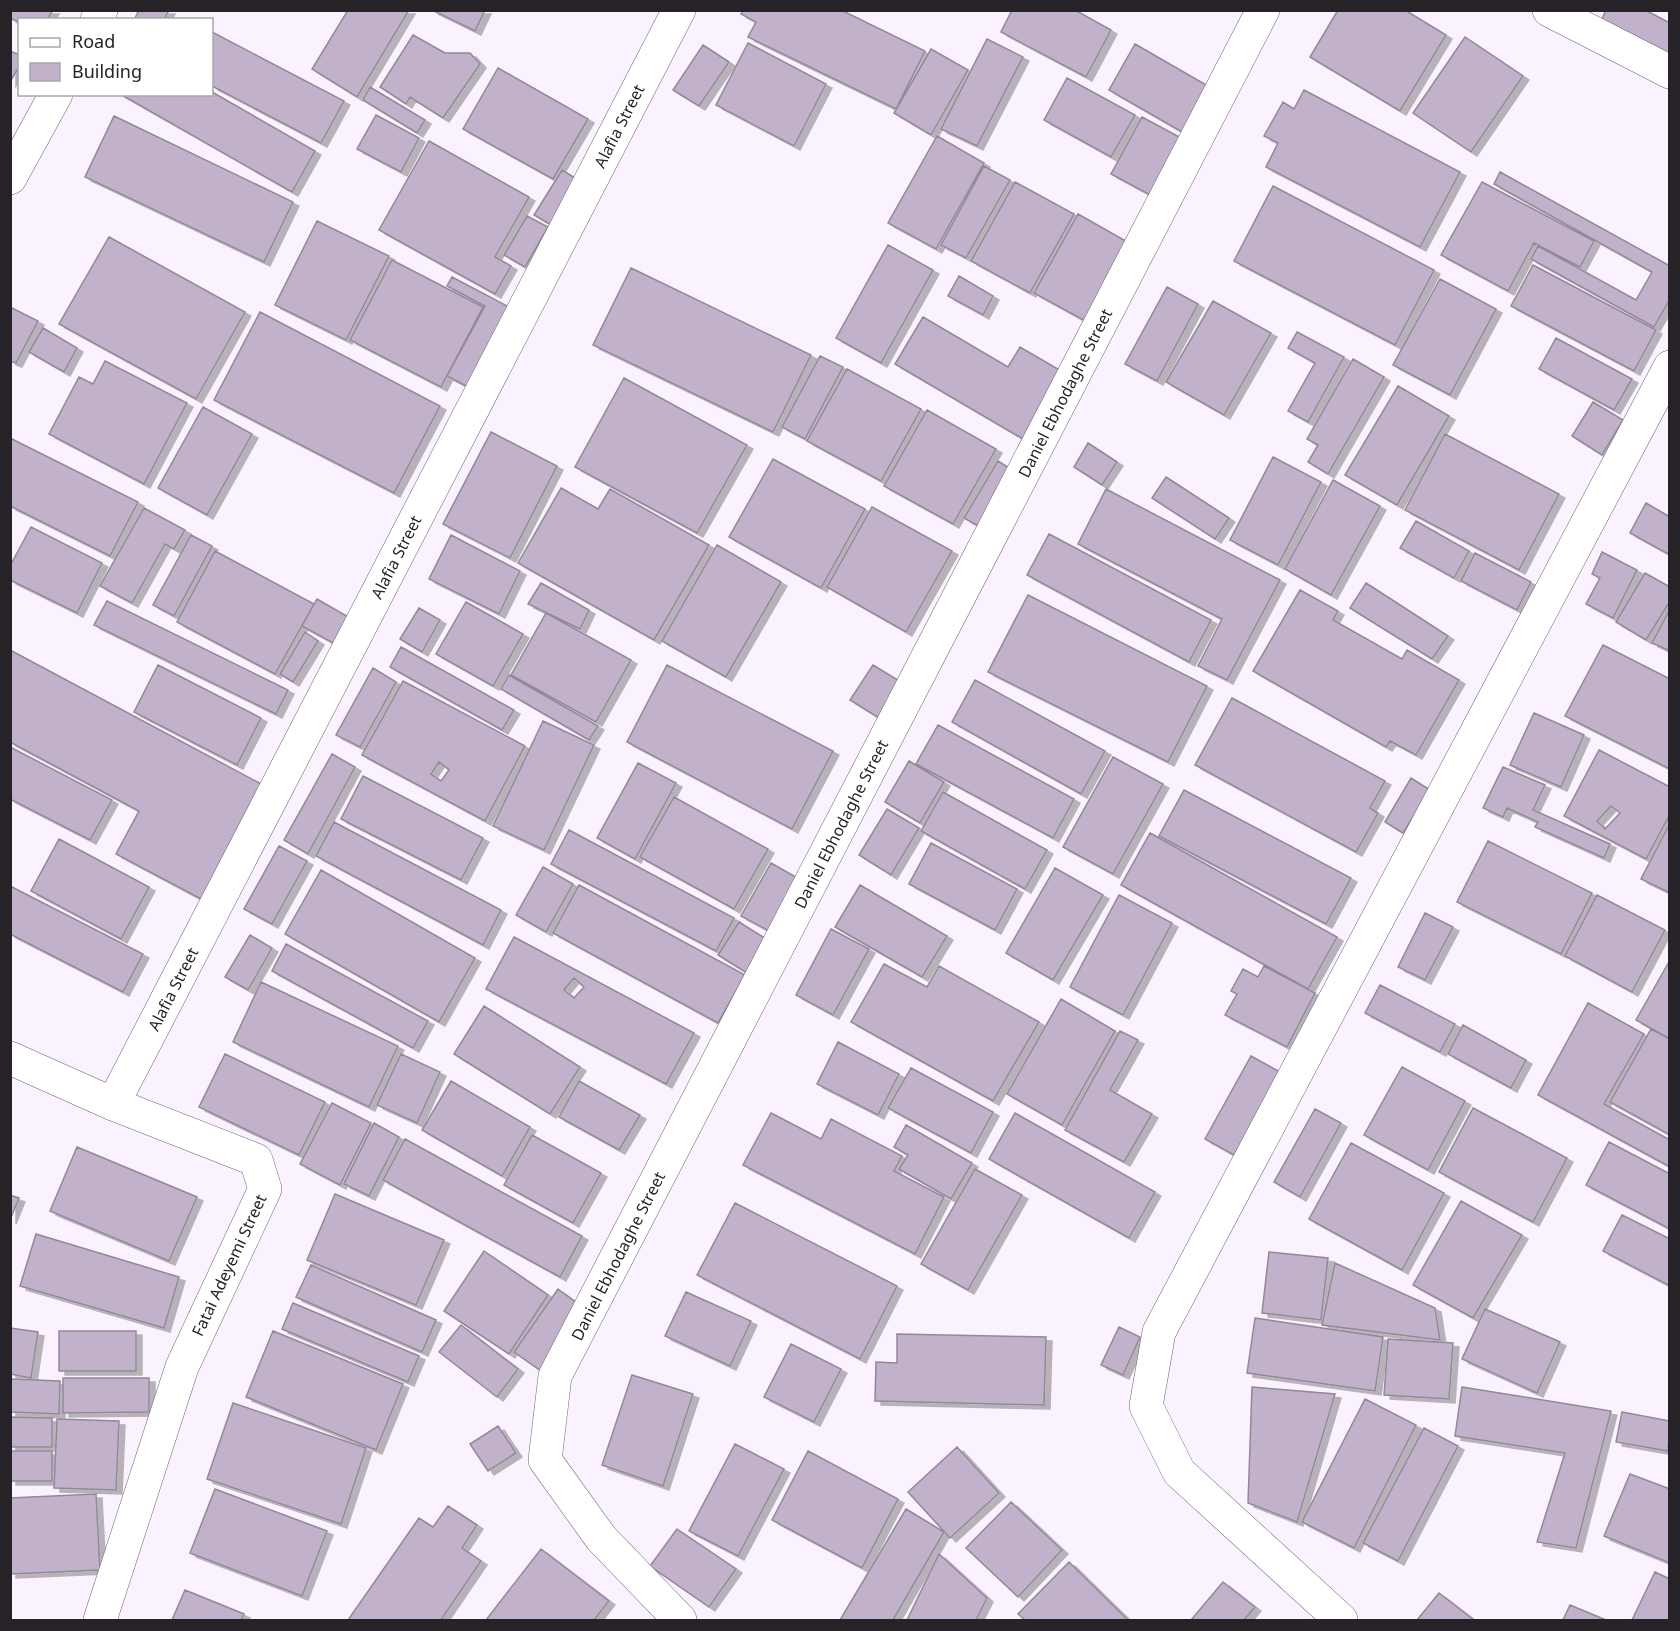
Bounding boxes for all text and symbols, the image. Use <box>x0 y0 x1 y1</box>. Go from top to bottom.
legend <box>18 18 213 96</box>
text: Road <box>72 29 115 53</box>
text: Building <box>72 59 142 83</box>
street label: Alafia Street <box>589 80 650 171</box>
street label: Daniel Ebhodaghe Street <box>1013 305 1117 481</box>
street label: Alafia Street <box>366 511 427 602</box>
street label: Daniel Ebhodaghe Street <box>789 736 893 912</box>
street label: Alafia Street <box>143 943 204 1034</box>
street label: Daniel Ebhodaghe Street <box>566 1168 670 1344</box>
street label: Fatai Adeyemi Street <box>186 1190 272 1340</box>

